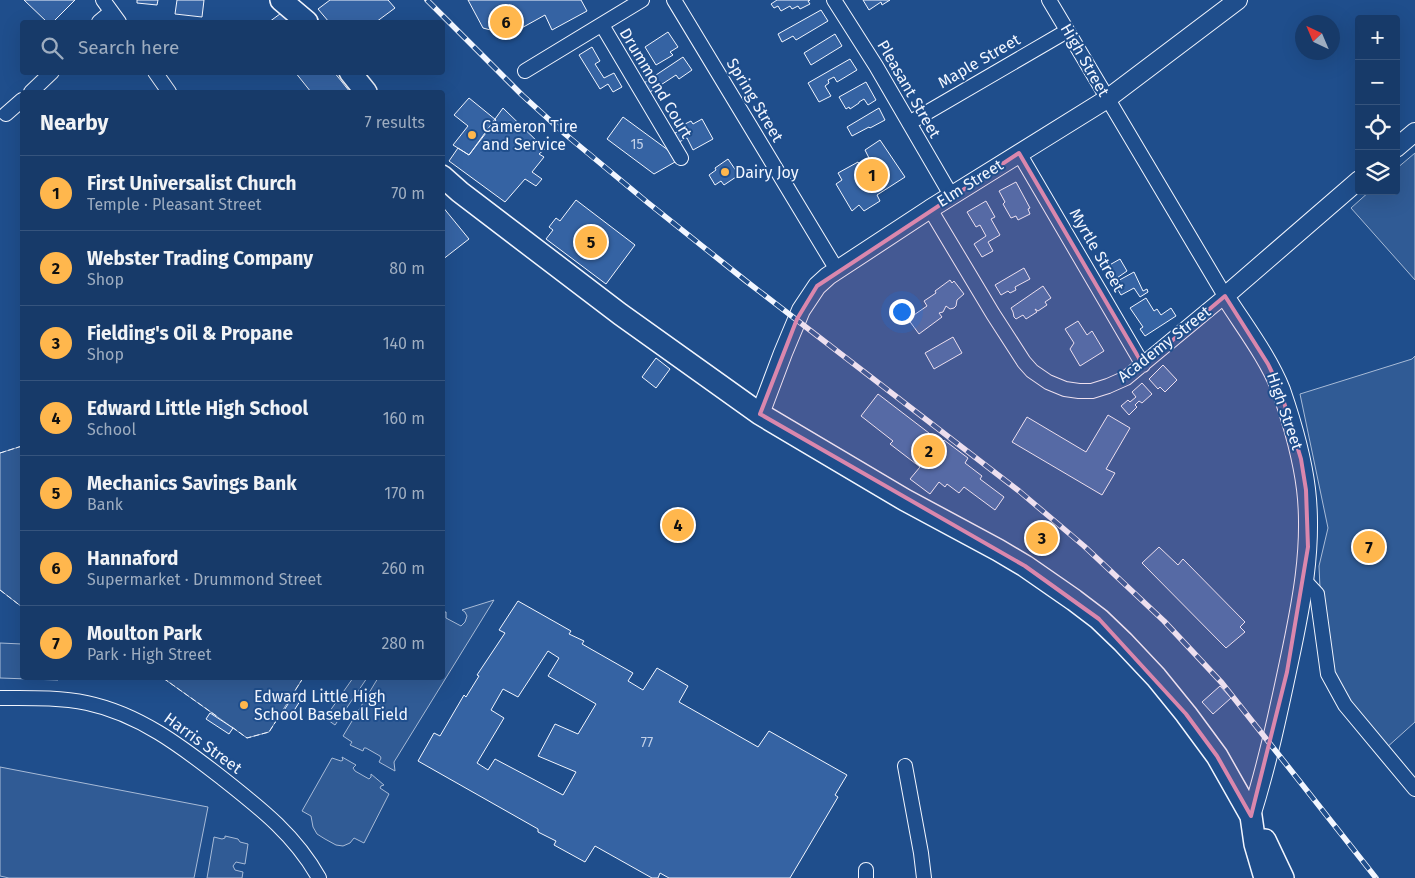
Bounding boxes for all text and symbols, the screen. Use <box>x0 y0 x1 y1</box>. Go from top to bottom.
pin: 6 <box>490 3 522 41</box>
north arrow <box>1295 15 1340 60</box>
map controls <box>1355 15 1400 195</box>
button: + <box>1355 15 1400 60</box>
search box <box>20 20 445 75</box>
street label: High Street <box>1057 20 1114 100</box>
street label: Drummond Court <box>616 25 696 142</box>
street label: Maple Street <box>935 30 1024 92</box>
icon: search <box>38 34 66 62</box>
text: Search here <box>78 36 179 59</box>
street label: Pleasant Street <box>873 37 945 141</box>
street label: Spring Street <box>723 55 788 145</box>
button: − <box>1355 60 1400 105</box>
button: locate <box>1355 105 1400 150</box>
text: Nearby <box>40 110 108 136</box>
text: 7 results <box>365 113 425 132</box>
place label: Cameron Tire and Service <box>482 117 578 154</box>
marker: Cameron Tire and Service <box>466 129 478 141</box>
house number: 15 <box>630 136 644 153</box>
button: layers <box>1355 150 1400 195</box>
street label: Elm Street <box>933 155 1007 211</box>
pin: 1 <box>856 156 888 194</box>
place label: Dairy Joy <box>735 163 799 182</box>
marker: Dairy Joy <box>719 166 731 178</box>
text: First Universalist Church <box>87 172 297 195</box>
text: 1 <box>52 184 60 203</box>
text: 70 m <box>391 184 425 203</box>
text: Temple · Pleasant Street <box>87 195 262 214</box>
street label: Myrtle Street <box>1065 205 1129 295</box>
pin: 5 <box>575 223 607 261</box>
text: Webster Trading Company <box>87 247 313 270</box>
text: 2 <box>52 259 60 278</box>
text: 80 m <box>389 259 425 278</box>
text: Shop <box>87 270 124 289</box>
your location <box>889 299 915 325</box>
street label: Academy Street <box>1114 302 1214 386</box>
text: Fielding's Oil & Propane <box>87 322 293 345</box>
text: 3 <box>52 334 60 353</box>
text: 140 m <box>383 334 425 353</box>
text: Shop <box>87 345 124 364</box>
street label: High Street <box>1263 370 1307 452</box>
text: Edward Little High School <box>87 397 308 420</box>
text: 4 <box>51 409 61 428</box>
text: 160 m <box>383 409 425 428</box>
text: School <box>87 420 136 439</box>
pin: 2 <box>913 432 945 470</box>
text: Mechanics Savings Bank <box>87 472 297 495</box>
text: 5 <box>52 484 60 503</box>
text: 170 m <box>384 484 425 503</box>
text: Bank <box>87 495 123 514</box>
pin: 4 <box>662 506 694 544</box>
pin: 3 <box>1026 519 1058 557</box>
pin: 7 <box>1353 528 1385 566</box>
text: Hannaford <box>87 547 179 570</box>
text: 6 <box>51 559 61 578</box>
text: 260 m <box>382 559 425 578</box>
text: Supermarket · Drummond Street <box>87 570 322 589</box>
text: Moulton Park <box>87 622 202 645</box>
text: 7 <box>52 634 60 653</box>
text: 280 m <box>381 634 425 653</box>
text: Park · High Street <box>87 645 212 664</box>
place label: Edward Little High School Baseball Field <box>254 687 408 724</box>
marker: Edward Little High School Baseball Field <box>238 699 250 711</box>
street label: Harris Street <box>160 708 246 778</box>
house number: 77 <box>641 734 653 751</box>

